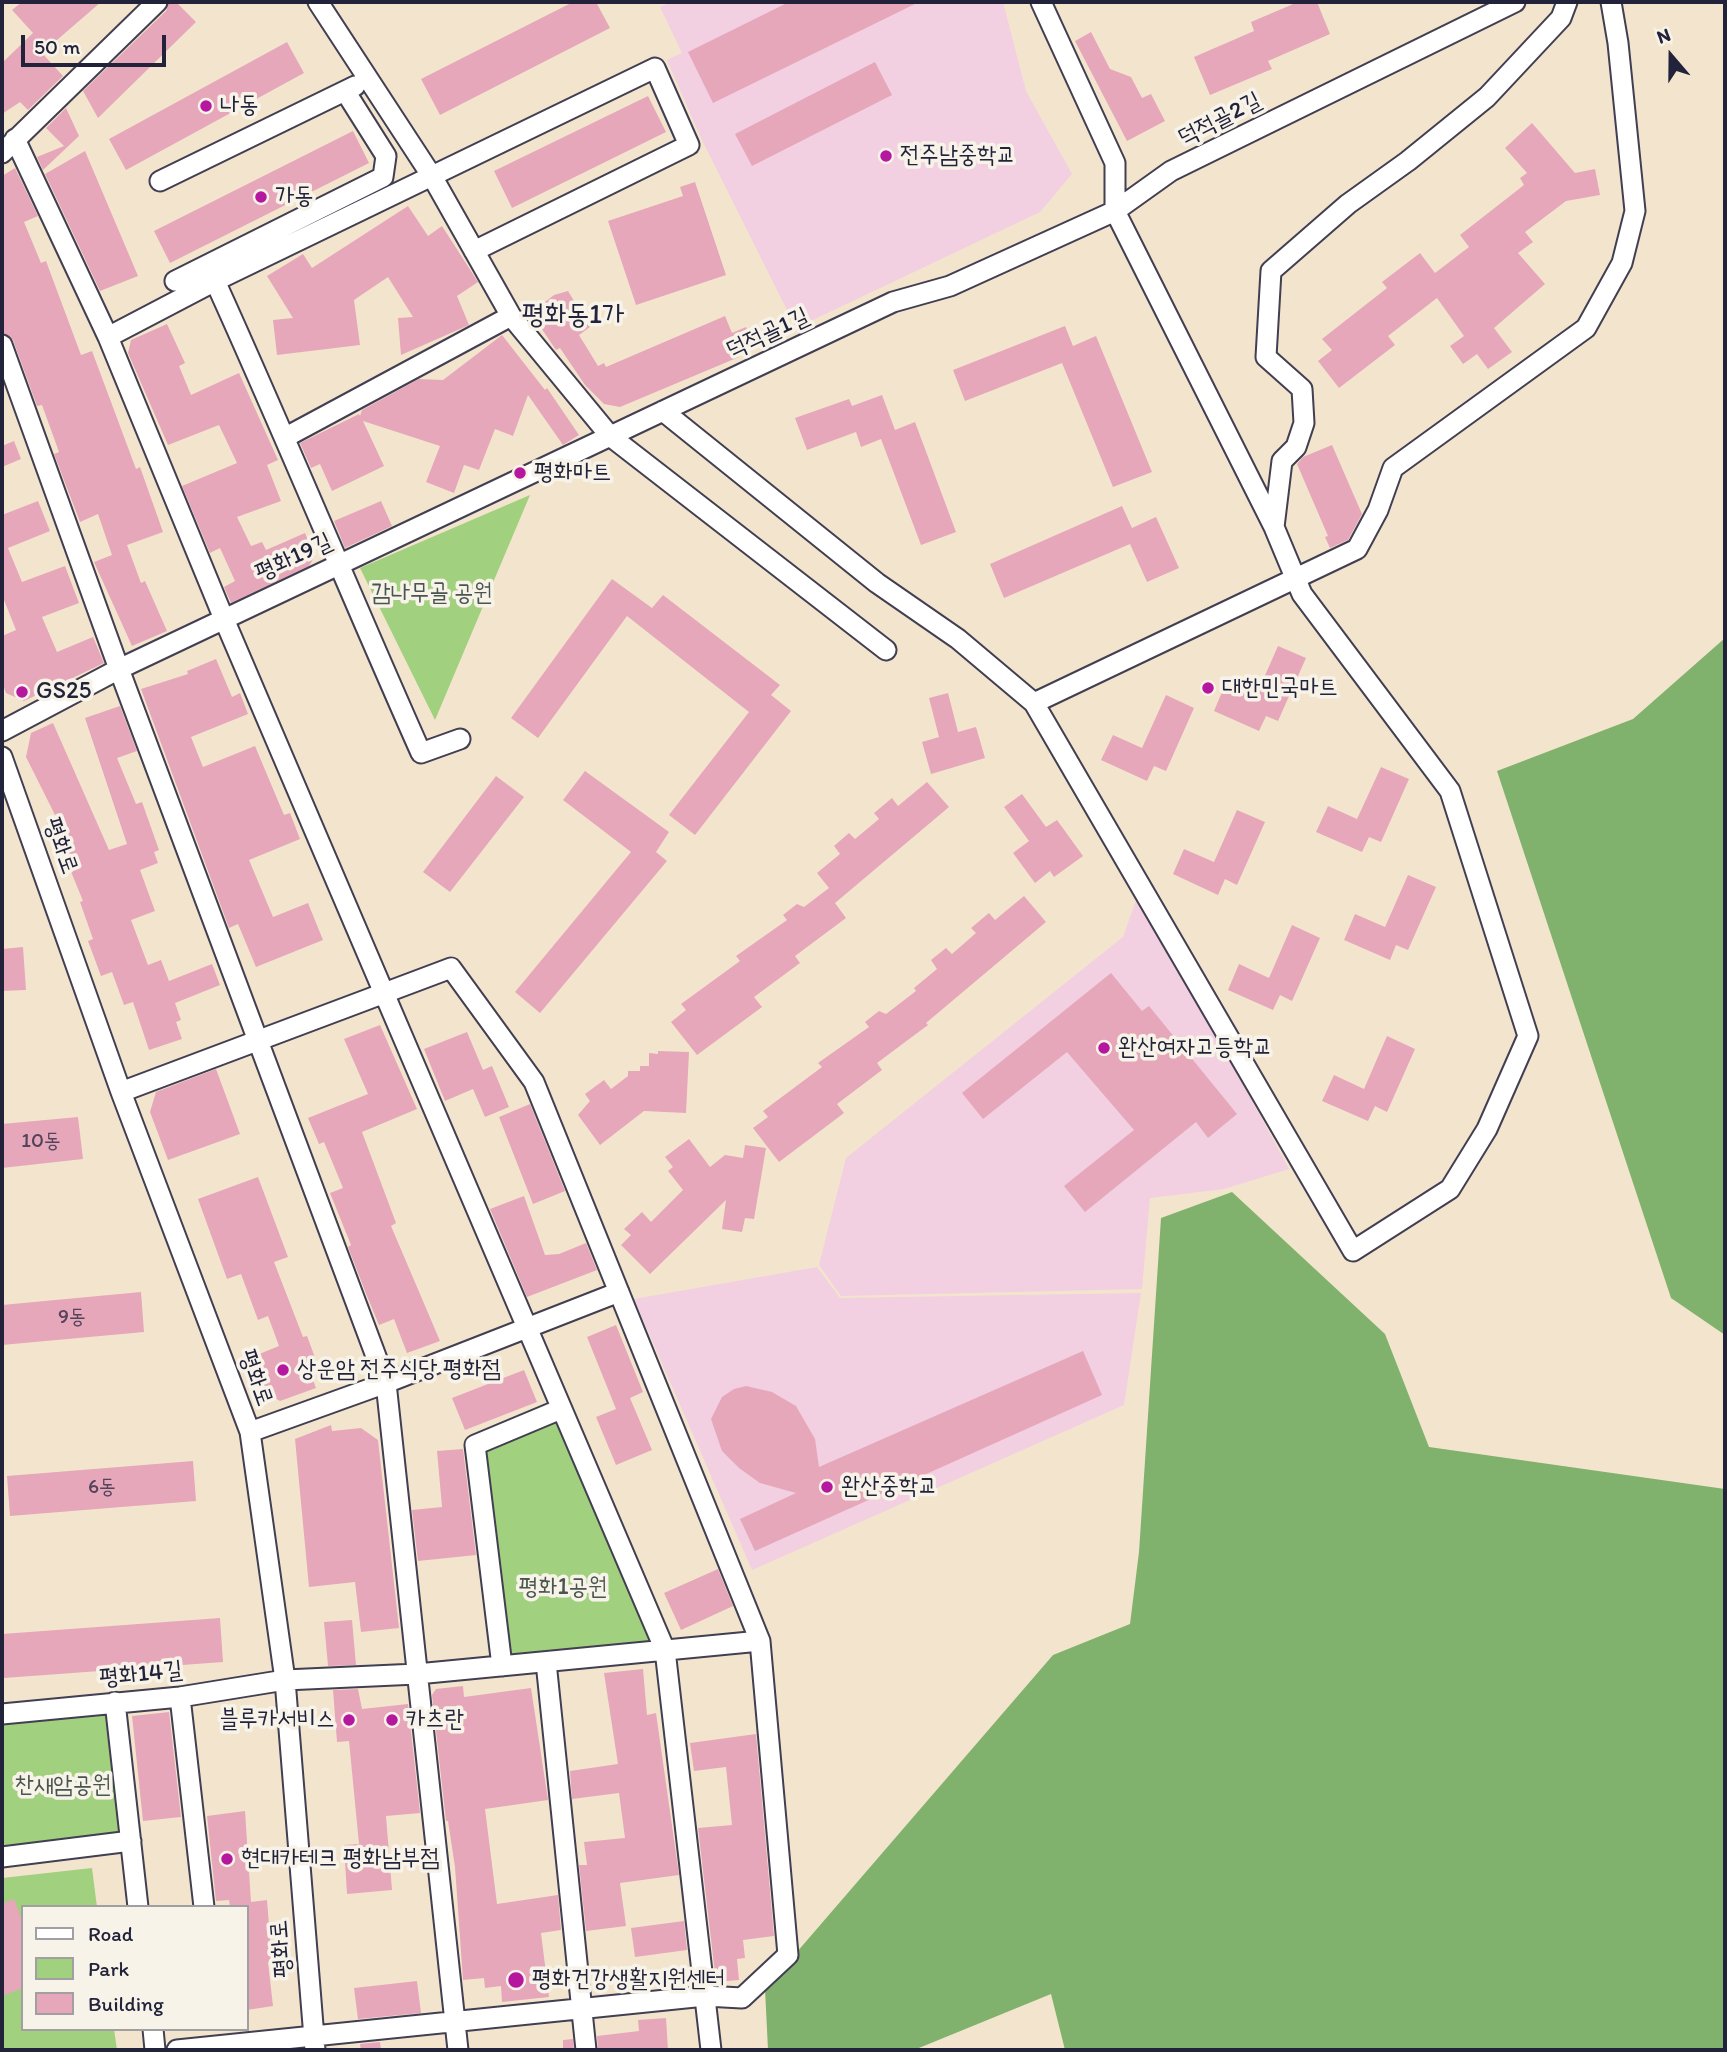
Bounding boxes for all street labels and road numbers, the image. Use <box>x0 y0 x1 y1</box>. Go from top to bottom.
street label: 덕적골2길 <box>1173 87 1267 153</box>
street label: 덕적골1길 <box>722 302 814 366</box>
street label: 평화19길 <box>251 528 337 588</box>
street label: 평화로 <box>37 814 83 878</box>
street label: 평화로 <box>232 1346 278 1410</box>
street label: 평화14길 <box>98 1656 184 1694</box>
street label: 평화로 <box>265 1919 299 1979</box>

